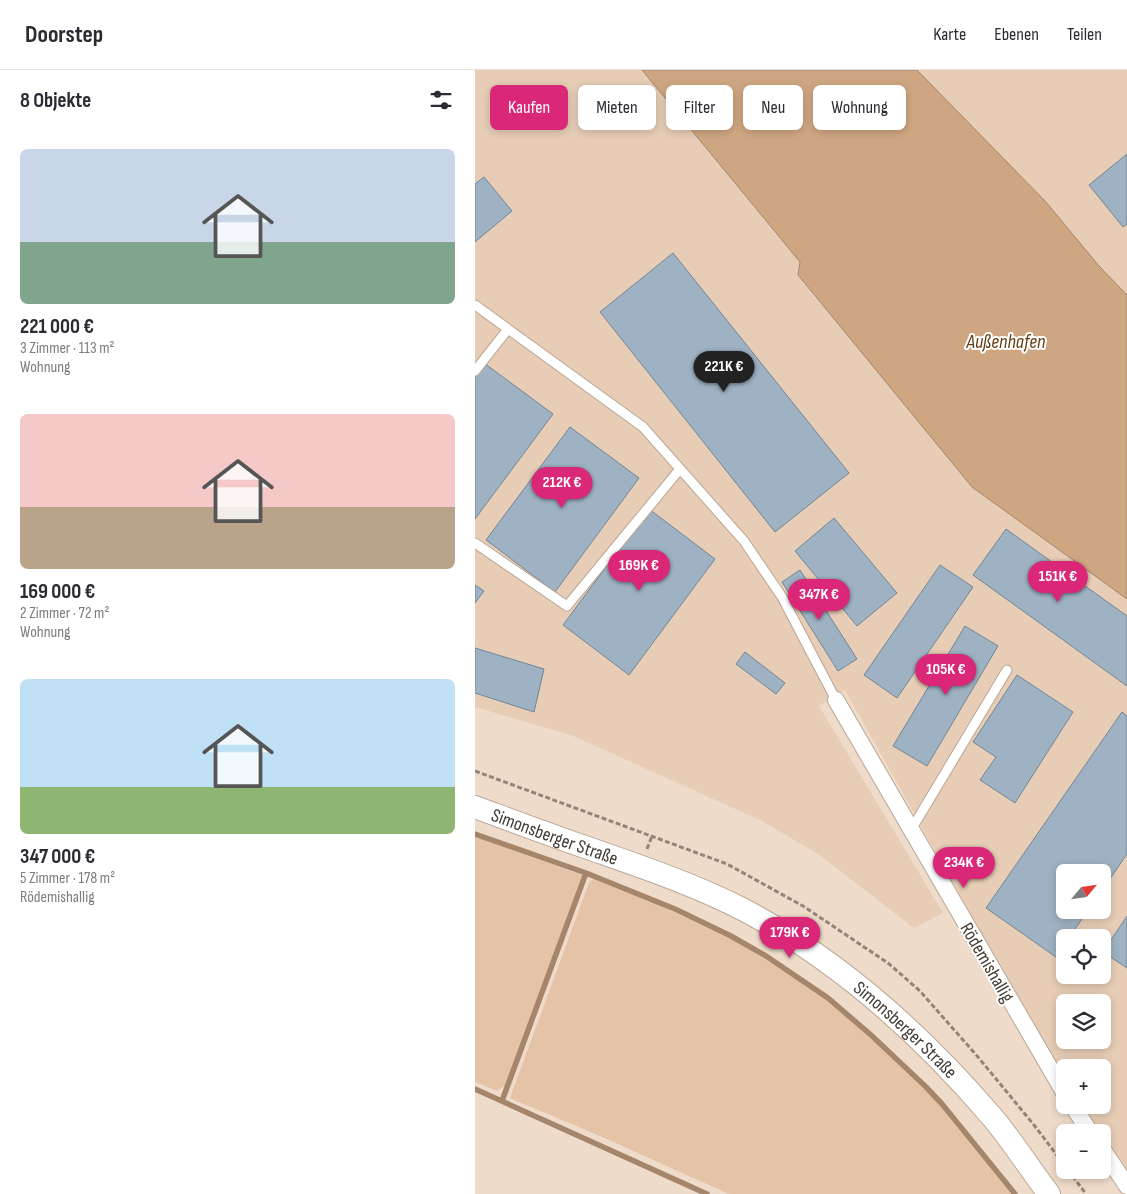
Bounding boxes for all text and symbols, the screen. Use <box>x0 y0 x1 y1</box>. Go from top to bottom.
text: Doorstep <box>25 20 103 49</box>
text: Karte <box>933 24 966 45</box>
text: Ebenen <box>994 24 1039 45</box>
text: Teilen <box>1067 24 1102 45</box>
chip: Kaufen <box>490 85 568 130</box>
chip: Mieten <box>578 85 656 130</box>
chip: Filter <box>666 85 733 130</box>
chip: Neu <box>743 85 803 130</box>
chip: Wohnung <box>813 85 906 130</box>
icon: filters <box>427 86 455 114</box>
text: 8 Objekte <box>20 88 91 113</box>
icon: home <box>193 181 283 271</box>
text: 221 000 € <box>20 314 94 339</box>
water label: Außenhafen <box>966 330 1045 354</box>
text: 3 Zimmer · 113 m² <box>20 339 114 358</box>
pin: 221K € <box>683 350 765 393</box>
text: 221K € <box>704 357 744 376</box>
text: Wohnung <box>20 358 70 377</box>
icon: home <box>193 446 283 536</box>
pin: 212K € <box>521 466 603 509</box>
text: 212K € <box>542 473 582 492</box>
pin: 169K € <box>598 550 680 592</box>
text: 169K € <box>619 556 659 575</box>
pin: 151K € <box>1017 560 1099 603</box>
text: 151K € <box>1039 567 1077 586</box>
pin: 347K € <box>778 578 860 621</box>
text: 169 000 € <box>20 579 95 604</box>
text: 347K € <box>799 585 839 604</box>
text: 2 Zimmer · 72 m² <box>20 604 109 623</box>
text: Wohnung <box>20 623 70 642</box>
pin: 105K € <box>905 654 987 696</box>
text: 105K € <box>926 660 966 679</box>
icon: home <box>193 711 283 801</box>
street label: Simonsberger Straße <box>488 804 621 871</box>
text: 347 000 € <box>20 844 95 869</box>
pin: 234K € <box>923 846 1005 889</box>
text: 234K € <box>944 853 984 872</box>
north arrow <box>1056 864 1111 919</box>
map controls <box>1056 864 1111 1179</box>
text: 5 Zimmer · 178 m² <box>20 869 115 888</box>
text: Rödemishallig <box>20 888 95 907</box>
pin: 179K € <box>749 916 831 959</box>
street label: Rödemishallig <box>955 919 1019 1007</box>
text: 179K € <box>770 923 810 942</box>
button: locate <box>1056 929 1111 984</box>
street label: Simonsberger Straße <box>849 977 961 1084</box>
button: layers <box>1056 994 1111 1049</box>
button: + <box>1056 1059 1111 1114</box>
button: − <box>1056 1124 1111 1179</box>

